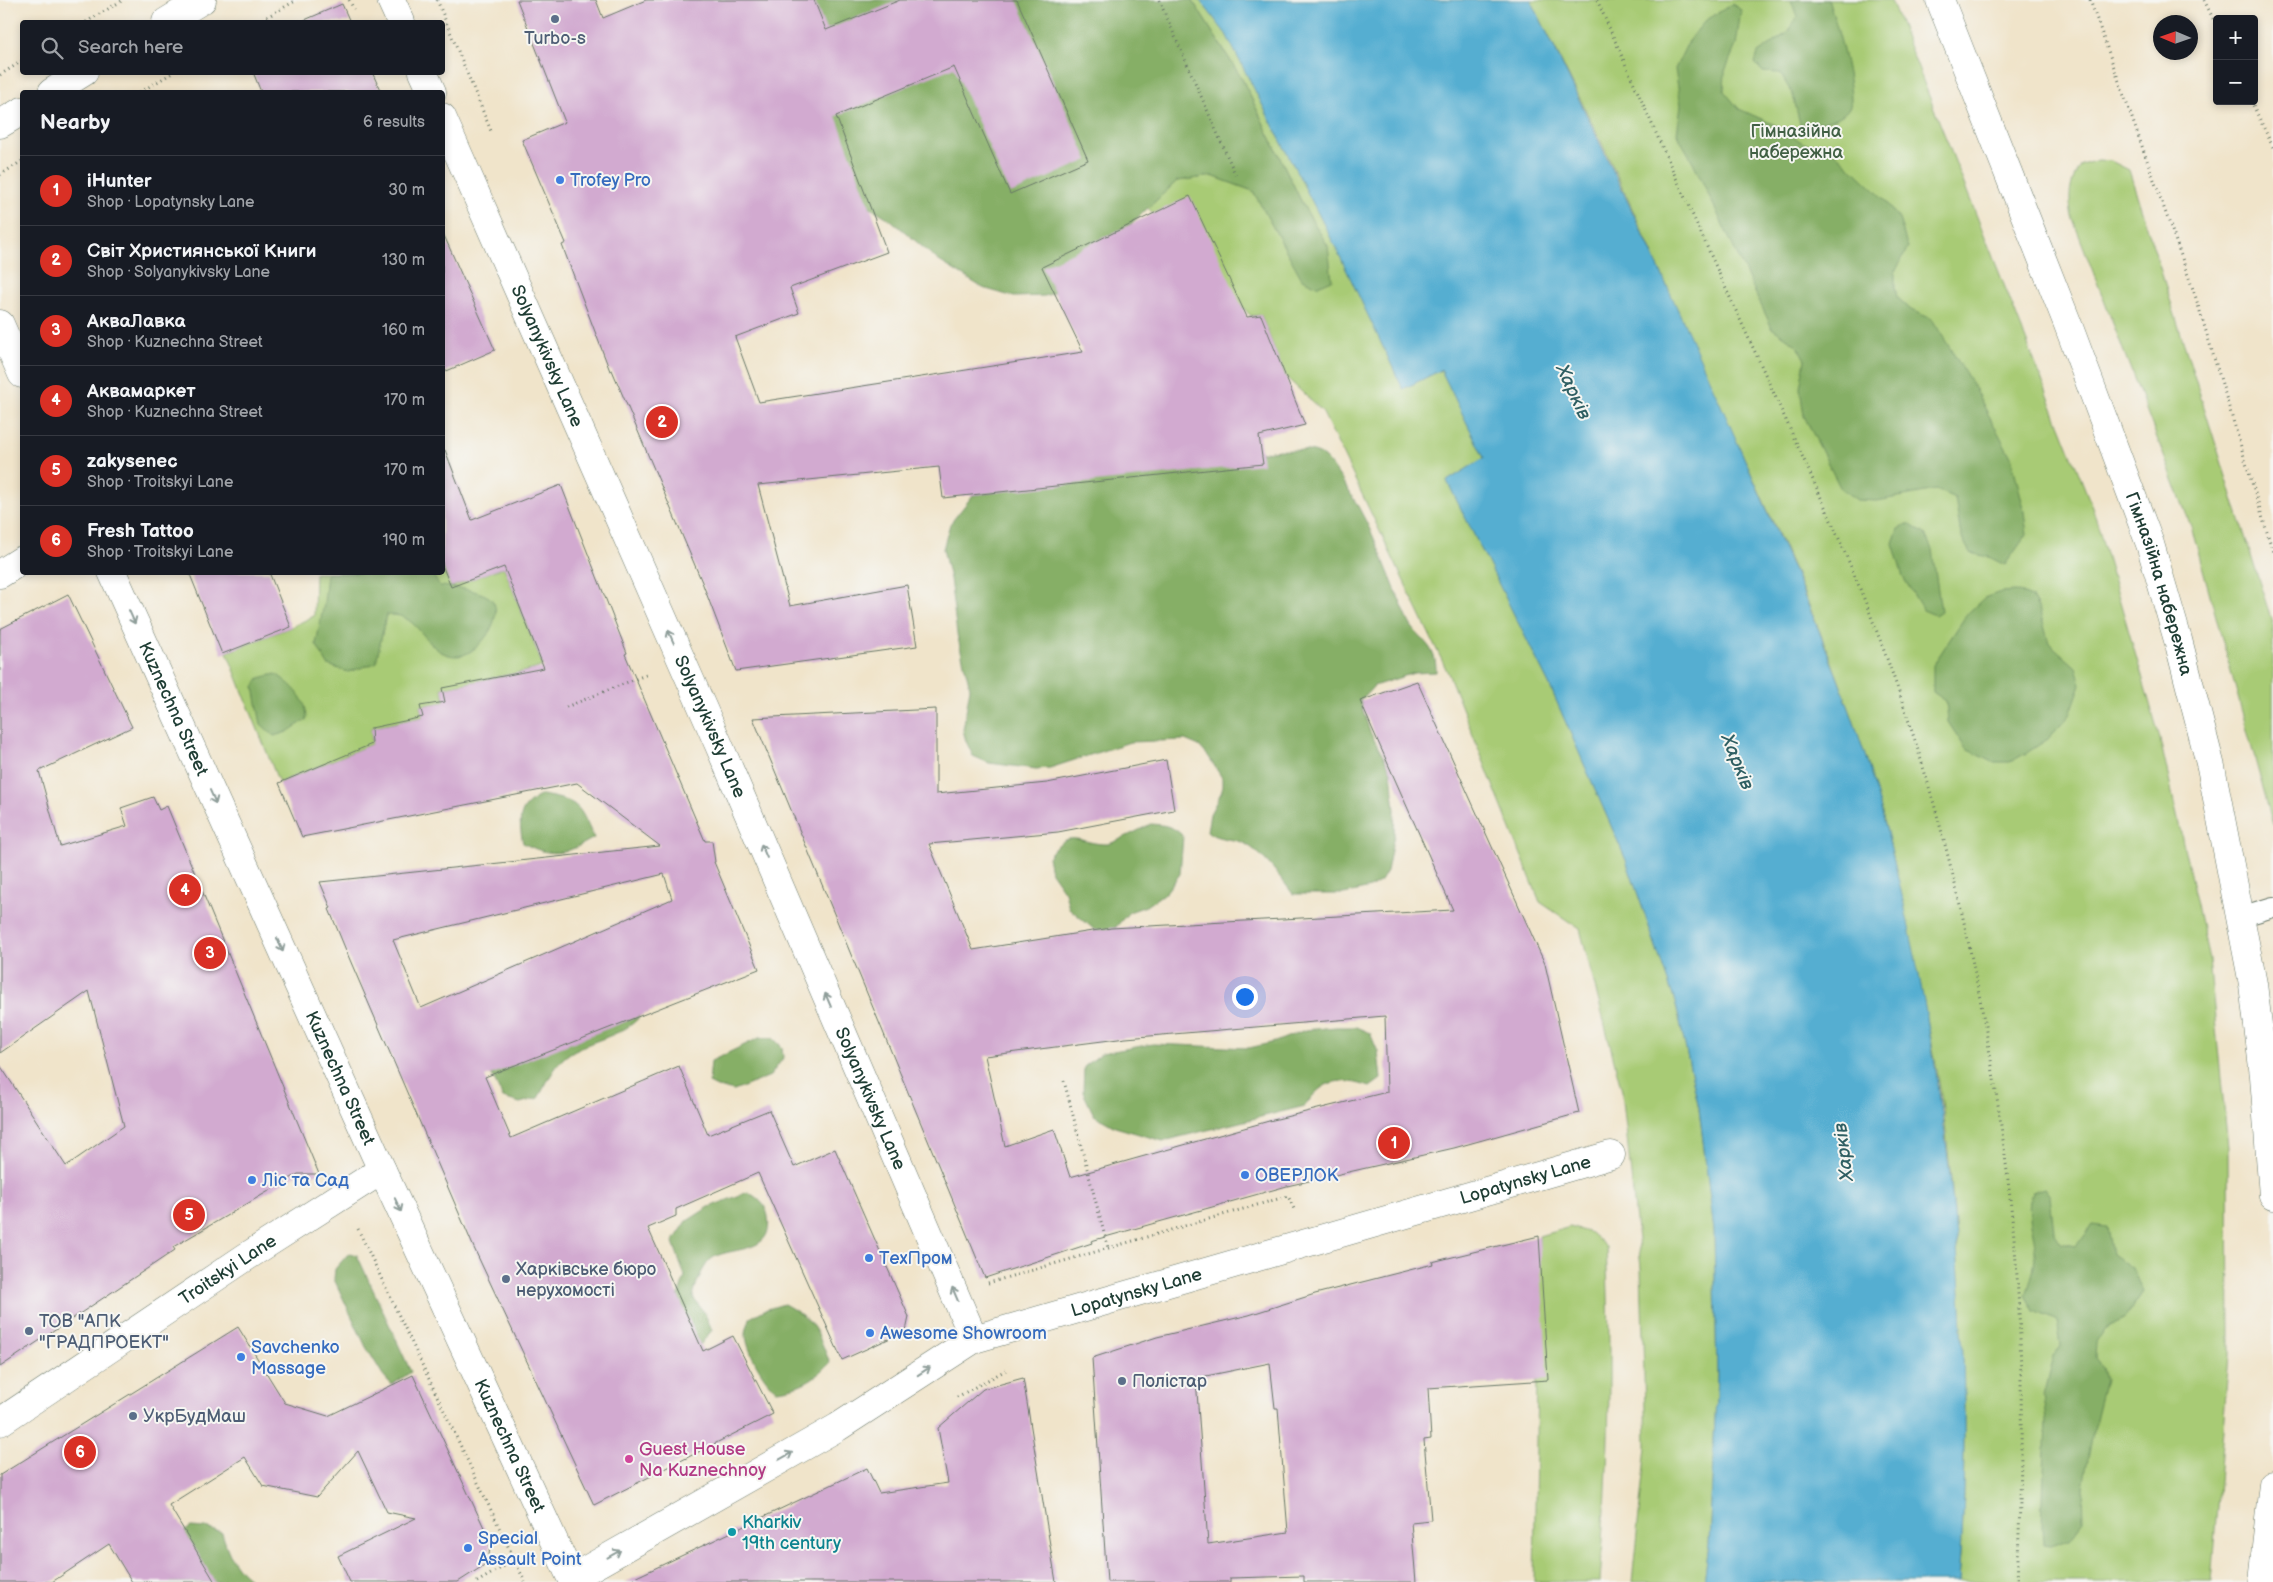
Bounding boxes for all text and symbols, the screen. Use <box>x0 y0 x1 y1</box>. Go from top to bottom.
marker: Turbo-s <box>549 13 561 25</box>
north arrow <box>2153 15 2198 60</box>
map controls <box>2213 15 2258 105</box>
button: + <box>2213 15 2258 60</box>
search box <box>20 20 445 75</box>
place label: Turbo-s <box>524 28 586 49</box>
icon: search <box>38 34 66 62</box>
text: Search here <box>78 36 183 59</box>
button: − <box>2213 60 2258 105</box>
text: Nearby <box>40 110 110 135</box>
text: 6 results <box>363 113 425 132</box>
park label: Гімназійна набережна <box>1749 121 1843 163</box>
text: iHunter <box>87 170 152 193</box>
place label: Trofey Pro <box>570 170 651 191</box>
marker: Trofey Pro <box>554 174 566 186</box>
text: 1 <box>53 181 59 200</box>
text: 30 m <box>388 181 425 200</box>
text: Shop · Lopatynsky Lane <box>87 193 255 212</box>
text: Світ Християнської Книги <box>87 240 316 263</box>
text: 2 <box>51 251 61 270</box>
text: 130 m <box>382 251 425 270</box>
text: Shop · Solyanykivsky Lane <box>87 263 270 282</box>
street label: Solyanykivsky Lane <box>507 282 588 430</box>
text: АкваЛавка <box>87 310 185 333</box>
text: 3 <box>51 321 61 340</box>
text: 160 m <box>382 321 425 340</box>
text: Shop · Kuznechna Street <box>87 333 263 352</box>
water label: Харків <box>1550 360 1596 423</box>
text: Аквамаркет <box>87 380 195 403</box>
text: 4 <box>51 391 61 410</box>
text: 170 m <box>384 391 425 410</box>
text: Shop · Kuznechna Street <box>87 403 263 422</box>
pin: 2 <box>646 403 678 441</box>
text: zakysenec <box>87 450 178 473</box>
text: 5 <box>51 461 61 480</box>
text: 170 m <box>384 461 425 480</box>
text: Shop · Troitskyi Lane <box>87 473 233 492</box>
street label: Гімназійна набережна <box>2121 489 2197 678</box>
text: Fresh Tattoo <box>87 520 194 543</box>
text: 6 <box>51 531 61 550</box>
text: 190 m <box>383 531 425 550</box>
text: Shop · Troitskyi Lane <box>87 543 233 562</box>
one-way arrow <box>128 609 138 624</box>
one-way arrow <box>666 630 676 645</box>
street label: Kuznechna Street <box>134 638 213 779</box>
street label: Solyanykivsky Lane <box>670 652 751 801</box>
water label: Харків <box>1715 730 1759 793</box>
one-way arrow <box>209 789 219 804</box>
one-way arrow <box>759 844 769 859</box>
pin: 4 <box>169 871 201 909</box>
pin: 3 <box>194 934 226 972</box>
one-way arrow <box>276 937 286 952</box>
your location <box>1232 984 1258 1010</box>
one-way arrow <box>823 993 833 1008</box>
street label: Kuznechna Street <box>301 1008 380 1148</box>
street label: Solyanykivsky Lane <box>831 1024 911 1173</box>
water label: Харків <box>1829 1122 1859 1183</box>
pin: 1 <box>1378 1124 1410 1162</box>
street label: Lopatynsky Lane <box>1458 1151 1594 1209</box>
place label: ОВЕРЛОК <box>1255 1165 1339 1186</box>
marker: ОВЕРЛОК <box>1239 1169 1251 1181</box>
place label: Ліс та Сад <box>261 1170 349 1191</box>
marker: Ліс та Сад <box>246 1174 258 1186</box>
pin: 5 <box>173 1196 205 1234</box>
one-way arrow <box>394 1197 403 1212</box>
street label: Troitskyi Lane <box>175 1230 280 1309</box>
place label: ТехПром <box>879 1248 953 1269</box>
marker: ТехПром <box>863 1252 875 1264</box>
place label: Харківське бюро нерухомості <box>516 1259 656 1301</box>
street label: Lopatynsky Lane <box>1068 1263 1205 1321</box>
marker: Харківське бюро нерухомості <box>500 1273 512 1285</box>
one-way arrow <box>949 1287 959 1302</box>
place label: ТОВ "АПК "ГРАДПРОЕКТ" <box>39 1311 169 1353</box>
place label: Awesome Showroom <box>880 1323 1047 1344</box>
marker: ТОВ "АПК "ГРАДПРОЕКТ" <box>23 1325 35 1337</box>
marker: Awesome Showroom <box>864 1327 876 1339</box>
place label: Savchenko Massage <box>251 1337 340 1379</box>
marker: Savchenko Massage <box>235 1351 247 1363</box>
one-way arrow <box>917 1366 931 1376</box>
place label: Полістар <box>1132 1371 1207 1392</box>
marker: Полістар <box>1116 1375 1128 1387</box>
street label: Kuznechna Street <box>470 1376 550 1516</box>
place label: УкрБудМаш <box>143 1406 246 1427</box>
marker: УкрБудМаш <box>127 1410 139 1422</box>
pin: 6 <box>64 1433 96 1471</box>
place label: Guest House Na Kuznechnoy <box>639 1439 767 1481</box>
one-way arrow <box>778 1451 793 1461</box>
marker: Guest House Na Kuznechnoy <box>623 1453 635 1465</box>
place label: Kharkiv 19th century <box>742 1512 842 1554</box>
marker: Kharkiv 19th century <box>726 1526 738 1538</box>
place label: Special Assault Point <box>478 1528 582 1570</box>
marker: Special Assault Point <box>462 1542 474 1554</box>
one-way arrow <box>606 1548 621 1558</box>

